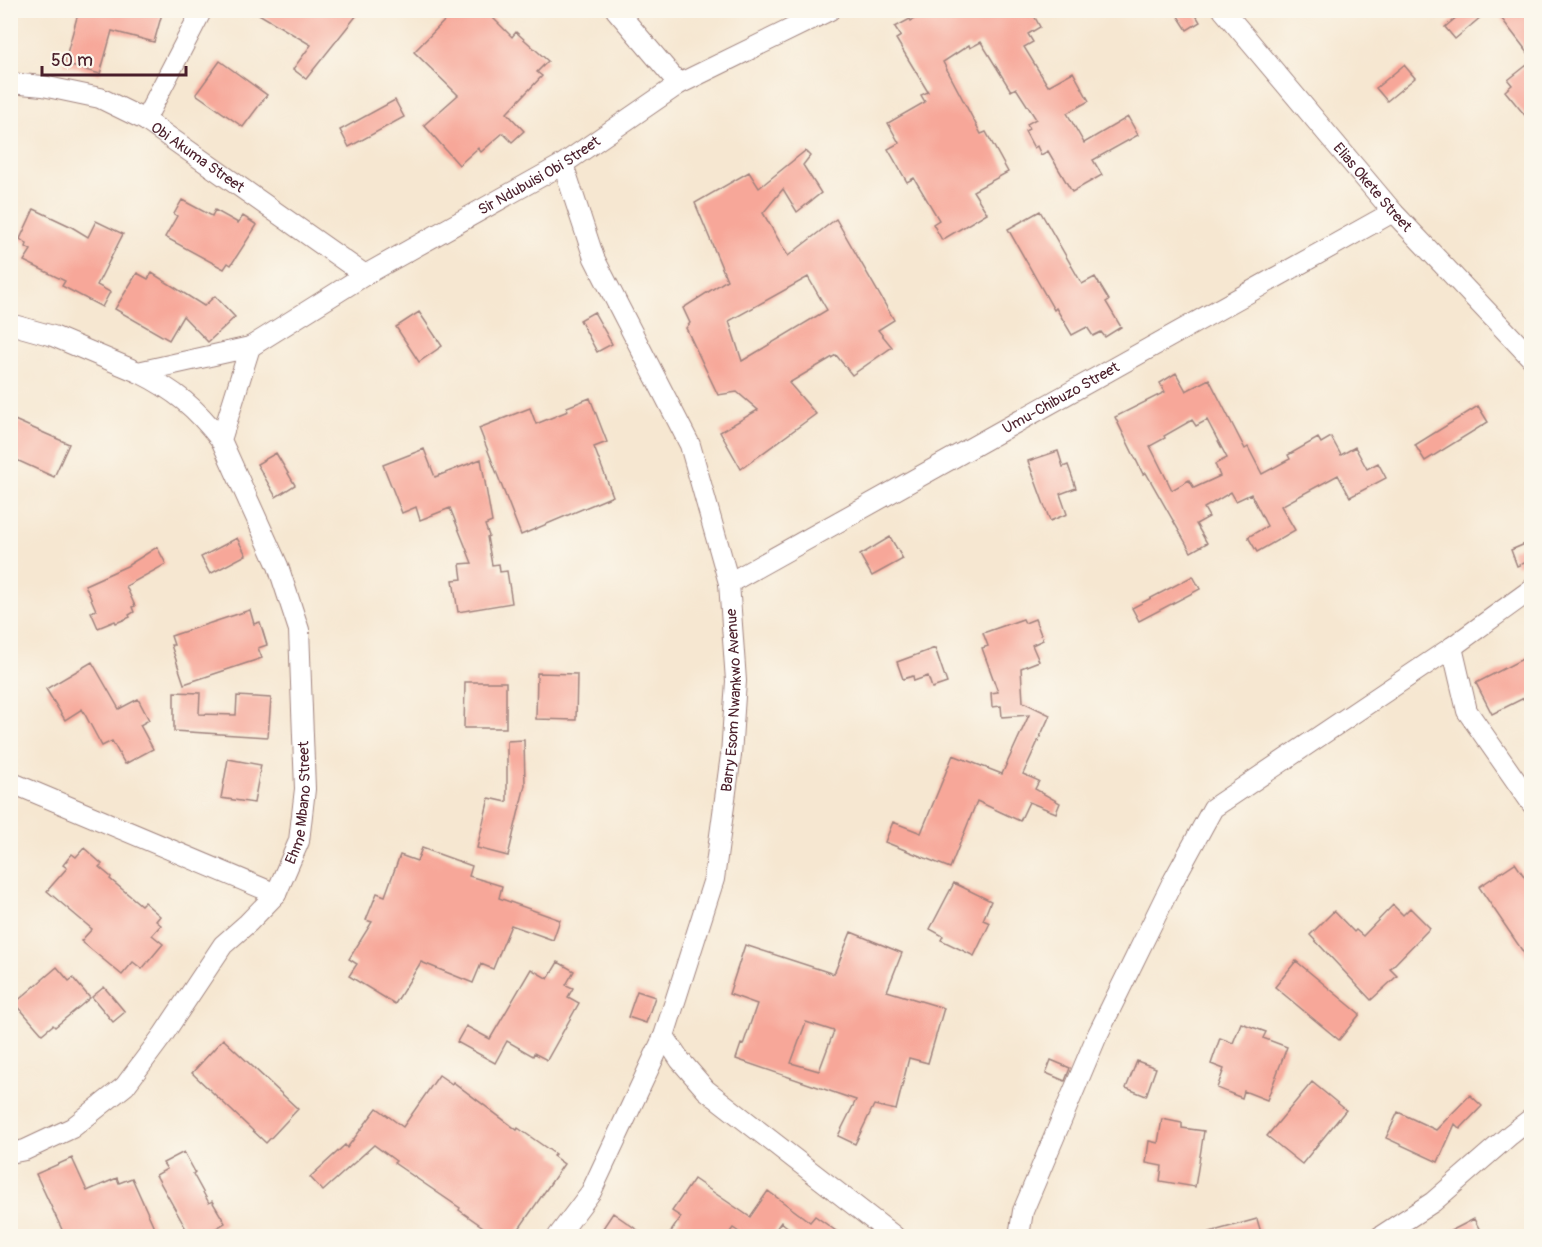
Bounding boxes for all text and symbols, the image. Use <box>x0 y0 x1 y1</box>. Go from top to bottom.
scale bar <box>42 39 186 77</box>
text: 50 m <box>51 49 93 72</box>
street label: Obi Akuma Street <box>147 118 249 198</box>
street label: Sir Ndubuisi Obi Street <box>475 132 605 220</box>
street label: Elias Okete Street <box>1329 139 1417 237</box>
street label: Umu-Chibuzo Street <box>999 357 1124 438</box>
street label: Barry Esom Nwankwo Avenue <box>717 607 746 793</box>
street label: Ehme Mbano Street <box>281 740 315 867</box>

